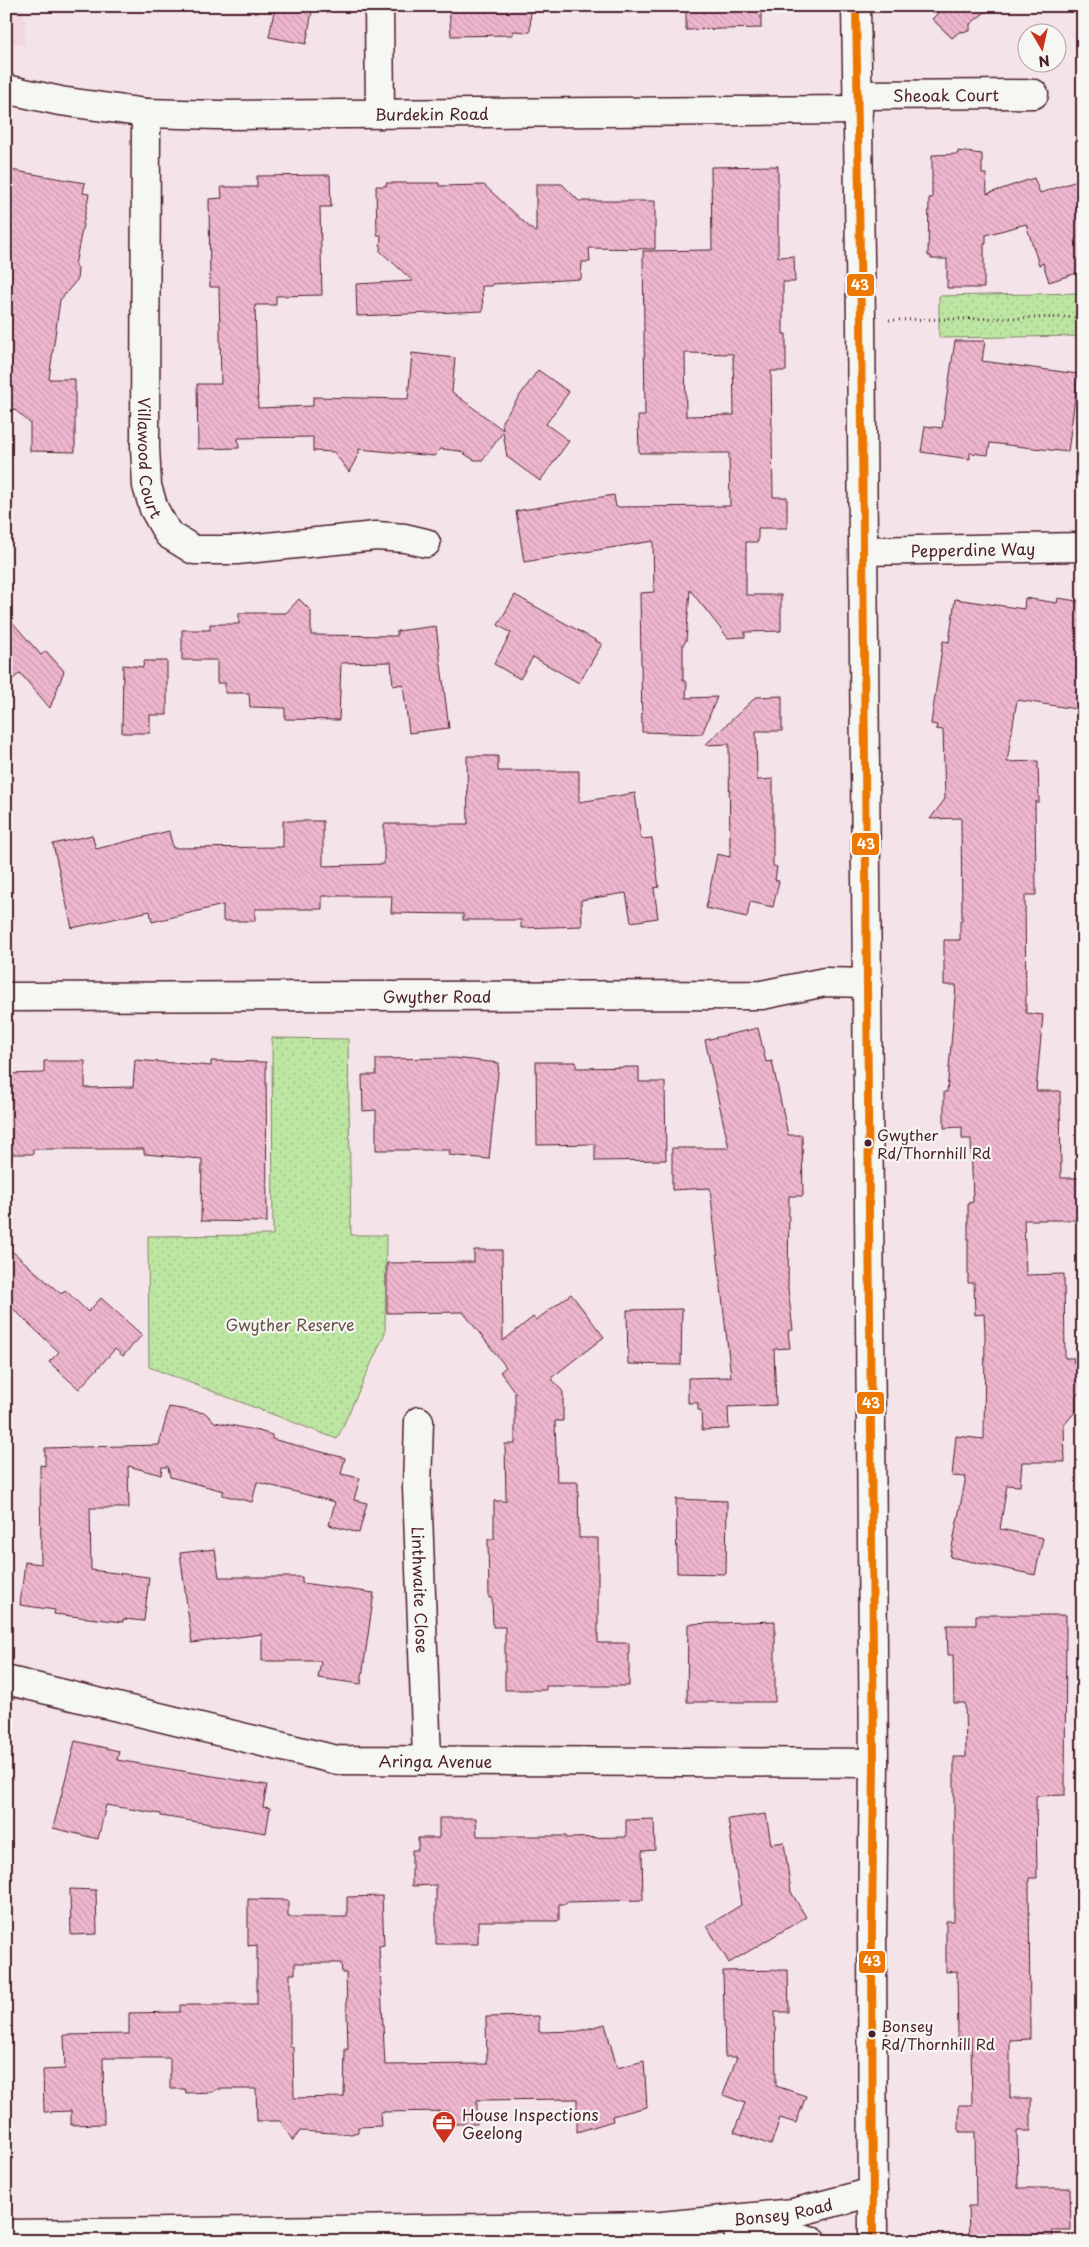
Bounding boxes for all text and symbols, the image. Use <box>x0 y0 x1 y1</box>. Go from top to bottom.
north arrow <box>1016 22 1066 72</box>
text: N <box>1037 50 1051 73</box>
street label: Sheoak Court <box>893 82 999 107</box>
street label: Burdekin Road <box>375 101 489 126</box>
line badge: 43 <box>846 273 875 297</box>
text: 43 <box>851 274 869 295</box>
street label: Villawood Court <box>133 397 169 523</box>
street label: Pepperdine Way <box>910 536 1036 562</box>
line badge: 43 <box>851 832 880 856</box>
text: 43 <box>857 833 875 854</box>
street label: Gwyther Road <box>383 984 491 1008</box>
place label: Gwyther Rd/Thornhill Rd <box>877 1123 991 1164</box>
marker: Gwyther Rd/Thornhill Rd <box>863 1138 873 1148</box>
park label: Gwyther Reserve <box>226 1312 354 1336</box>
line badge: 43 <box>856 1391 885 1415</box>
text: 43 <box>862 1392 880 1413</box>
street label: Linthwaite Close <box>406 1526 435 1654</box>
street label: Aringa Avenue <box>379 1748 493 1773</box>
line badge: 43 <box>858 1950 886 1974</box>
text: 43 <box>863 1950 881 1971</box>
place label: Bonsey Rd/Thornhill Rd <box>881 2014 995 2055</box>
marker: Bonsey Rd/Thornhill Rd <box>867 2029 877 2039</box>
place label: House Inspections Geelong <box>462 2102 599 2144</box>
office icon: House Inspections Geelong <box>431 2110 457 2144</box>
street label: Bonsey Road <box>732 2191 835 2231</box>

